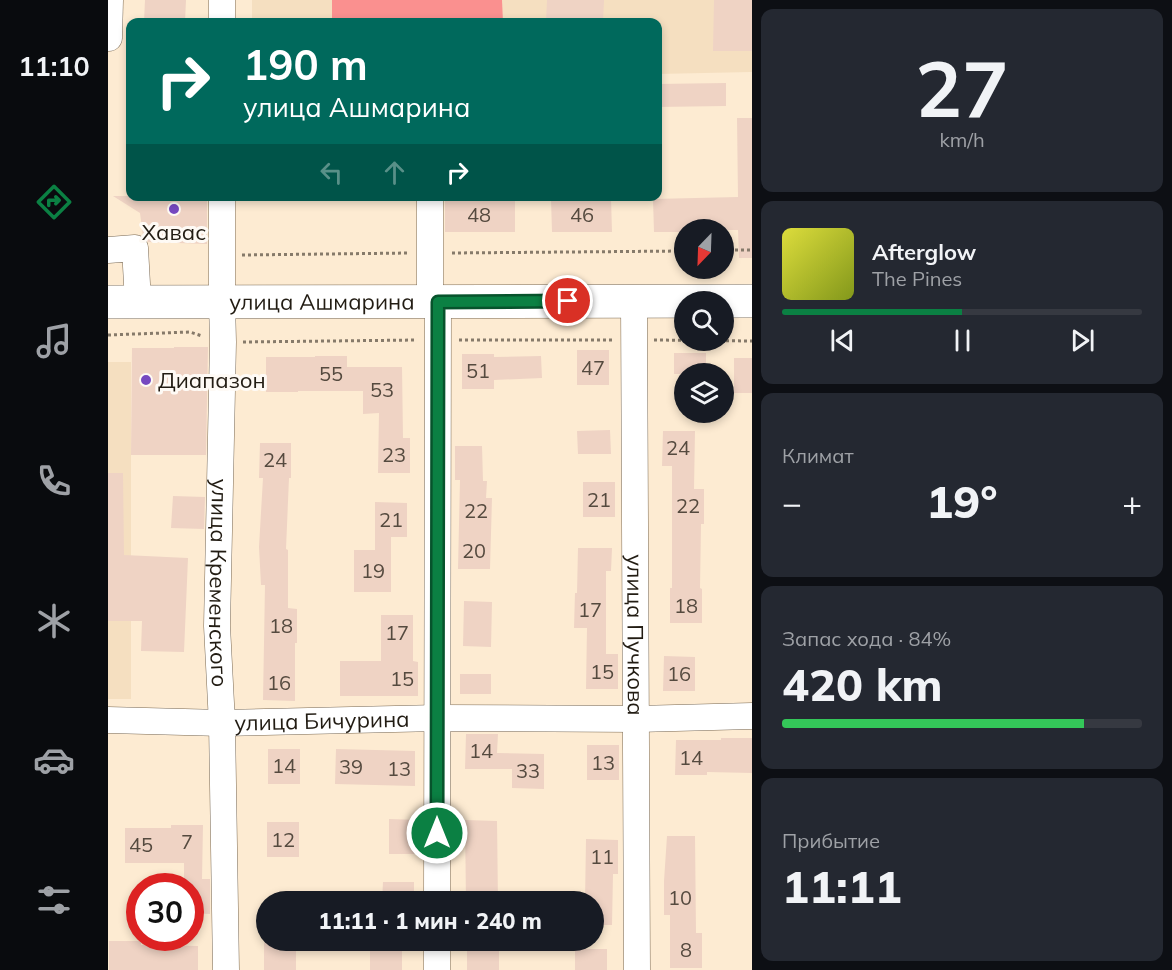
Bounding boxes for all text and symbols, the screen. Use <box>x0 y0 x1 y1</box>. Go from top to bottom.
text: 190 m <box>243 38 368 91</box>
text: 27 <box>915 39 1009 137</box>
icon: right <box>144 42 222 120</box>
text: 11:10 <box>18 49 90 83</box>
text: улица Ашмарина <box>243 90 470 124</box>
text: km/h <box>939 127 985 152</box>
icon: left <box>315 156 348 189</box>
icon: ahead <box>378 156 411 189</box>
icon: right <box>441 156 474 189</box>
icon: directions <box>33 181 75 223</box>
marker: Хавас <box>167 202 181 216</box>
house number: 48 <box>467 202 491 227</box>
house number: 46 <box>570 202 594 227</box>
place label: Хавас <box>142 218 206 246</box>
north arrow <box>674 219 734 279</box>
map controls <box>674 219 734 423</box>
text: Afterglow <box>872 238 976 266</box>
text: The Pines <box>872 266 962 291</box>
pin <box>542 275 593 326</box>
icon: arrive <box>551 284 584 317</box>
street label: улица Ашмарина <box>229 288 415 316</box>
button: search <box>674 291 734 351</box>
icon: music <box>33 320 75 362</box>
icon: previous <box>826 324 859 357</box>
icon: pause <box>946 324 979 357</box>
icon: next <box>1066 324 1099 357</box>
house number: 47 <box>581 355 605 380</box>
house number: 51 <box>466 358 490 383</box>
house number: 55 <box>319 361 343 386</box>
button: layers <box>674 363 734 423</box>
place label: Диапазон <box>158 366 266 394</box>
marker: Диапазон <box>139 373 153 387</box>
house number: 53 <box>370 377 394 402</box>
house number: 24 <box>666 435 690 460</box>
house number: 23 <box>382 442 406 467</box>
text: Климат <box>782 443 854 468</box>
house number: 24 <box>263 447 287 472</box>
icon: phone <box>33 460 75 502</box>
text: 19° <box>926 473 998 529</box>
street label: улица Кременского <box>203 478 234 688</box>
text: − <box>782 482 802 523</box>
text: + <box>1122 482 1142 523</box>
house number: 21 <box>587 487 611 512</box>
house number: 22 <box>676 493 700 518</box>
house number: 22 <box>464 498 488 523</box>
house number: 21 <box>379 507 403 532</box>
house number: 20 <box>462 538 486 563</box>
street label: улица Пучкова <box>621 554 650 716</box>
house number: 19 <box>361 558 385 583</box>
house number: 18 <box>674 593 698 618</box>
house number: 17 <box>578 597 602 622</box>
icon: climate <box>33 600 75 642</box>
house number: 18 <box>269 613 293 638</box>
house number: 17 <box>385 620 409 645</box>
text: Запас хода · 84% <box>782 626 951 651</box>
text: 420 km <box>782 656 943 712</box>
house number: 15 <box>590 659 614 684</box>
house number: 16 <box>667 661 691 686</box>
house number: 15 <box>390 666 414 691</box>
house number: 16 <box>267 670 291 695</box>
street label: улица Бичурина <box>234 705 410 737</box>
house number: 14 <box>469 738 493 763</box>
icon: car <box>33 739 75 781</box>
house number: 14 <box>679 745 703 770</box>
house number: 13 <box>591 750 615 775</box>
house number: 14 <box>272 753 296 778</box>
house number: 39 <box>339 754 363 779</box>
house number: 13 <box>387 756 411 781</box>
house number: 33 <box>516 758 540 783</box>
position arrow <box>405 801 469 865</box>
house number: 12 <box>271 827 295 852</box>
text: Прибытие <box>782 828 880 853</box>
house number: 7 <box>181 829 193 854</box>
house number: 45 <box>129 832 153 857</box>
house number: 11 <box>590 844 614 869</box>
text: 11:11 <box>782 858 902 914</box>
speed limit sign: 30 <box>126 873 204 951</box>
icon: filters <box>33 879 75 921</box>
house number: 10 <box>668 885 692 910</box>
text: 11:11 · 1 мин · 240 m <box>318 907 542 935</box>
house number: 8 <box>680 937 692 962</box>

